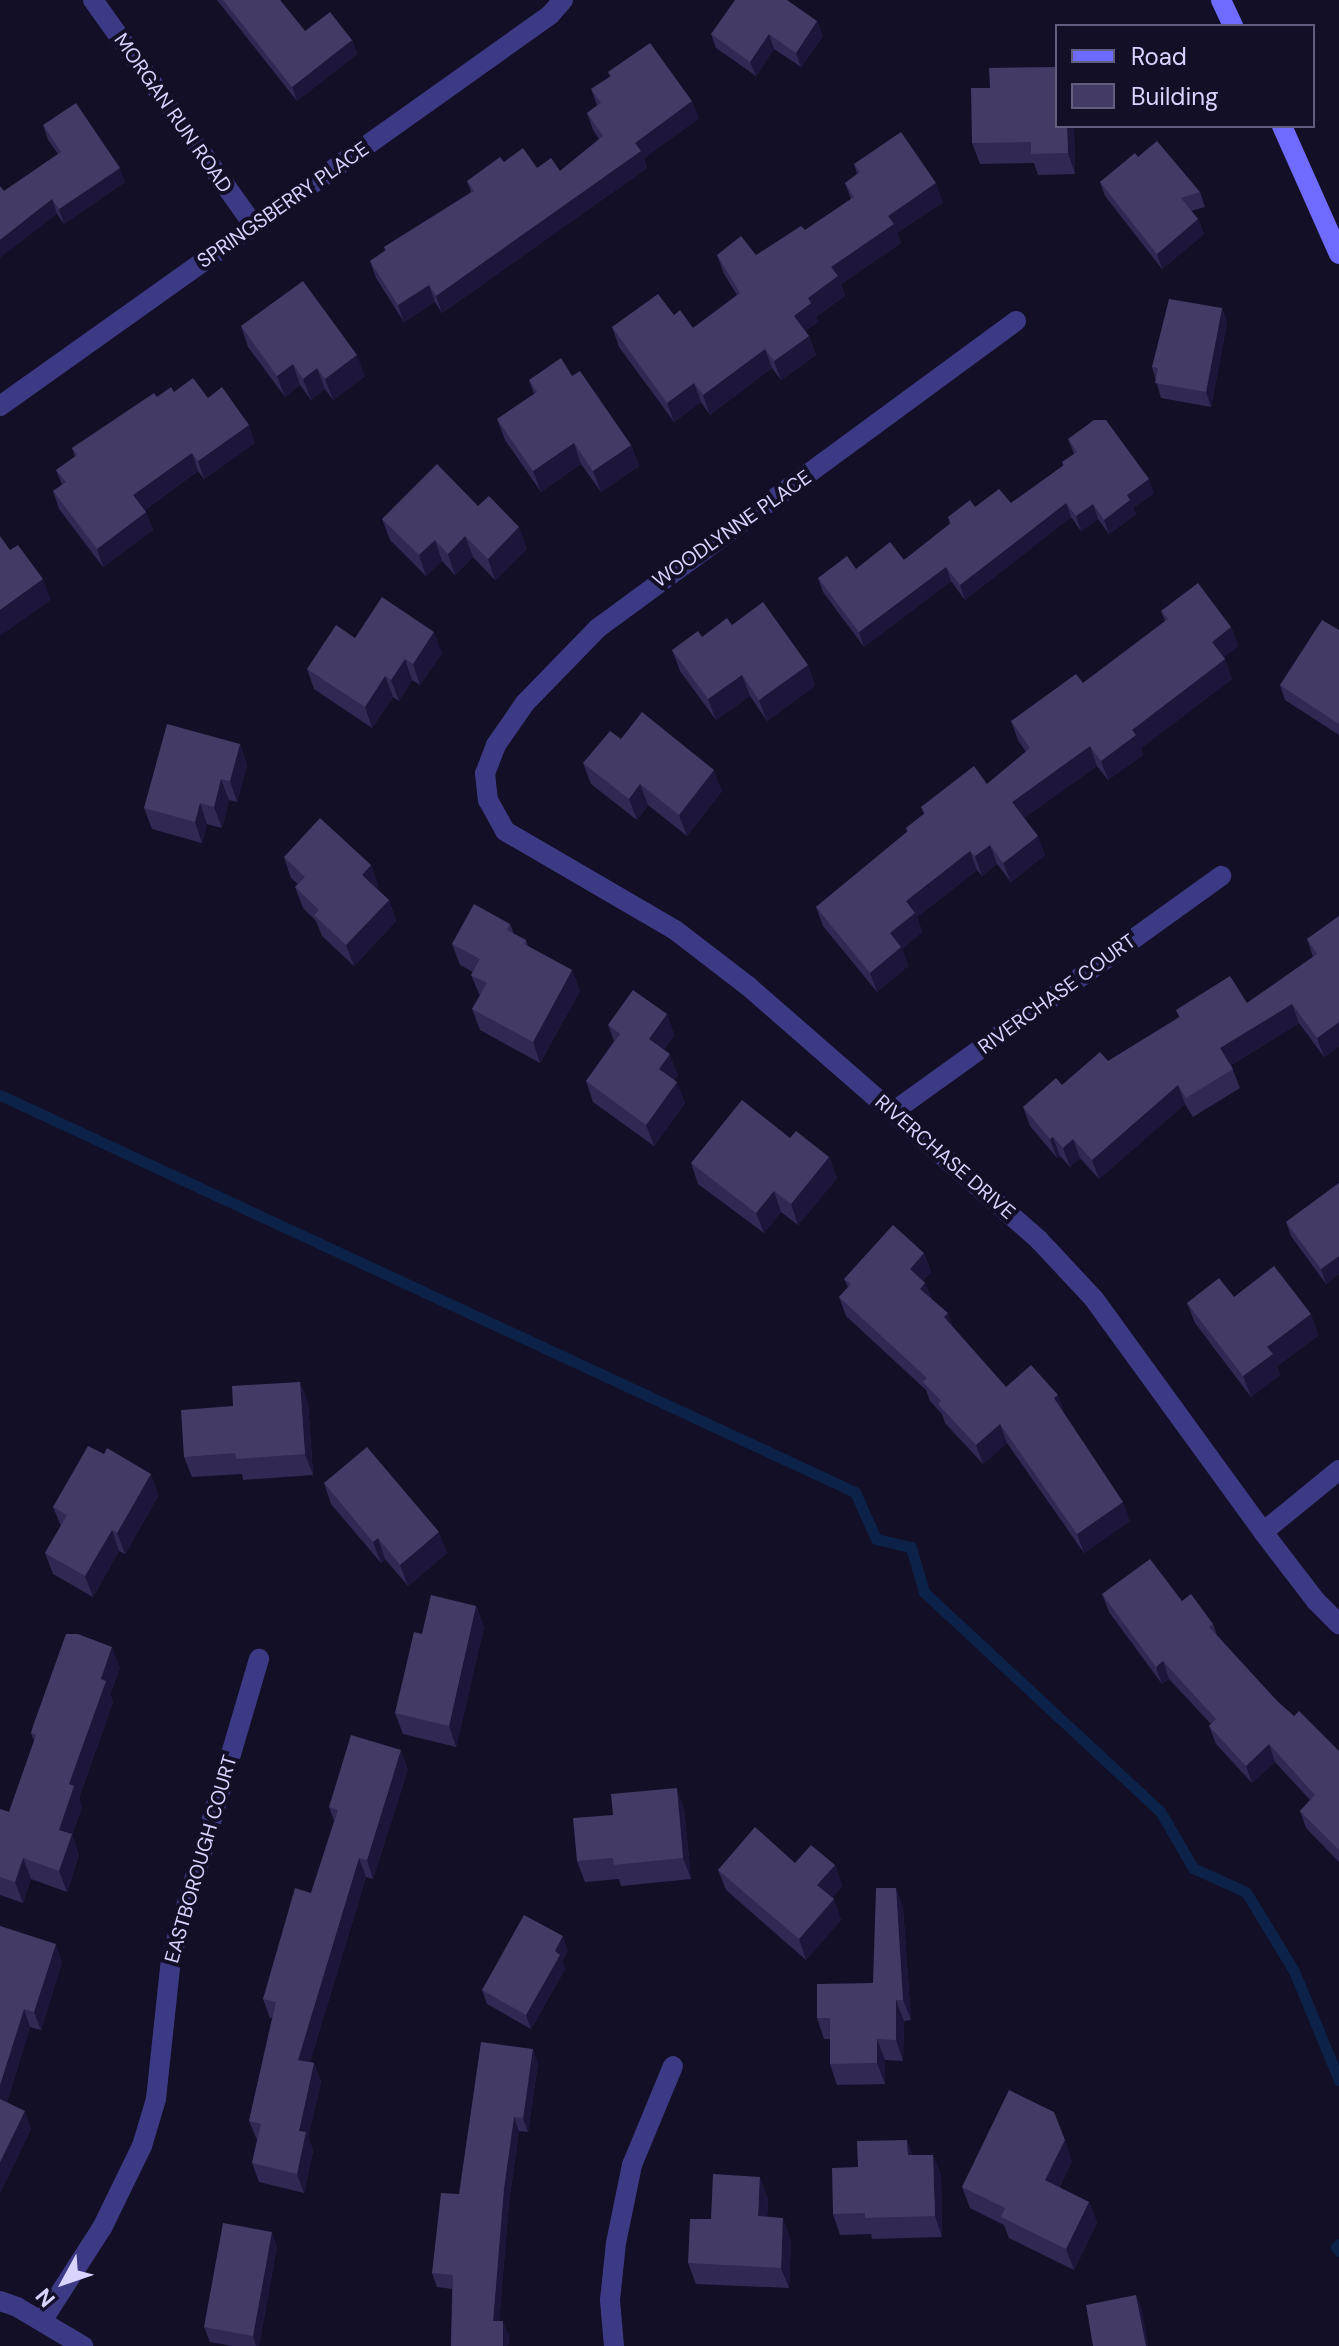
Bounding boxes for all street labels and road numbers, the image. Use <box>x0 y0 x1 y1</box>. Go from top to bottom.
street label: MORGAN RUN ROAD <box>109 29 237 197</box>
street label: SPRINGSBERRY PLACE <box>193 137 373 273</box>
street label: WOODLYNNE PLACE <box>648 465 816 593</box>
street label: RIVERCHASE COURT <box>974 929 1140 1059</box>
street label: RIVERCHASE DRIVE <box>870 1090 1020 1224</box>
street label: EASTBOROUGH COURT <box>160 1752 242 1966</box>

